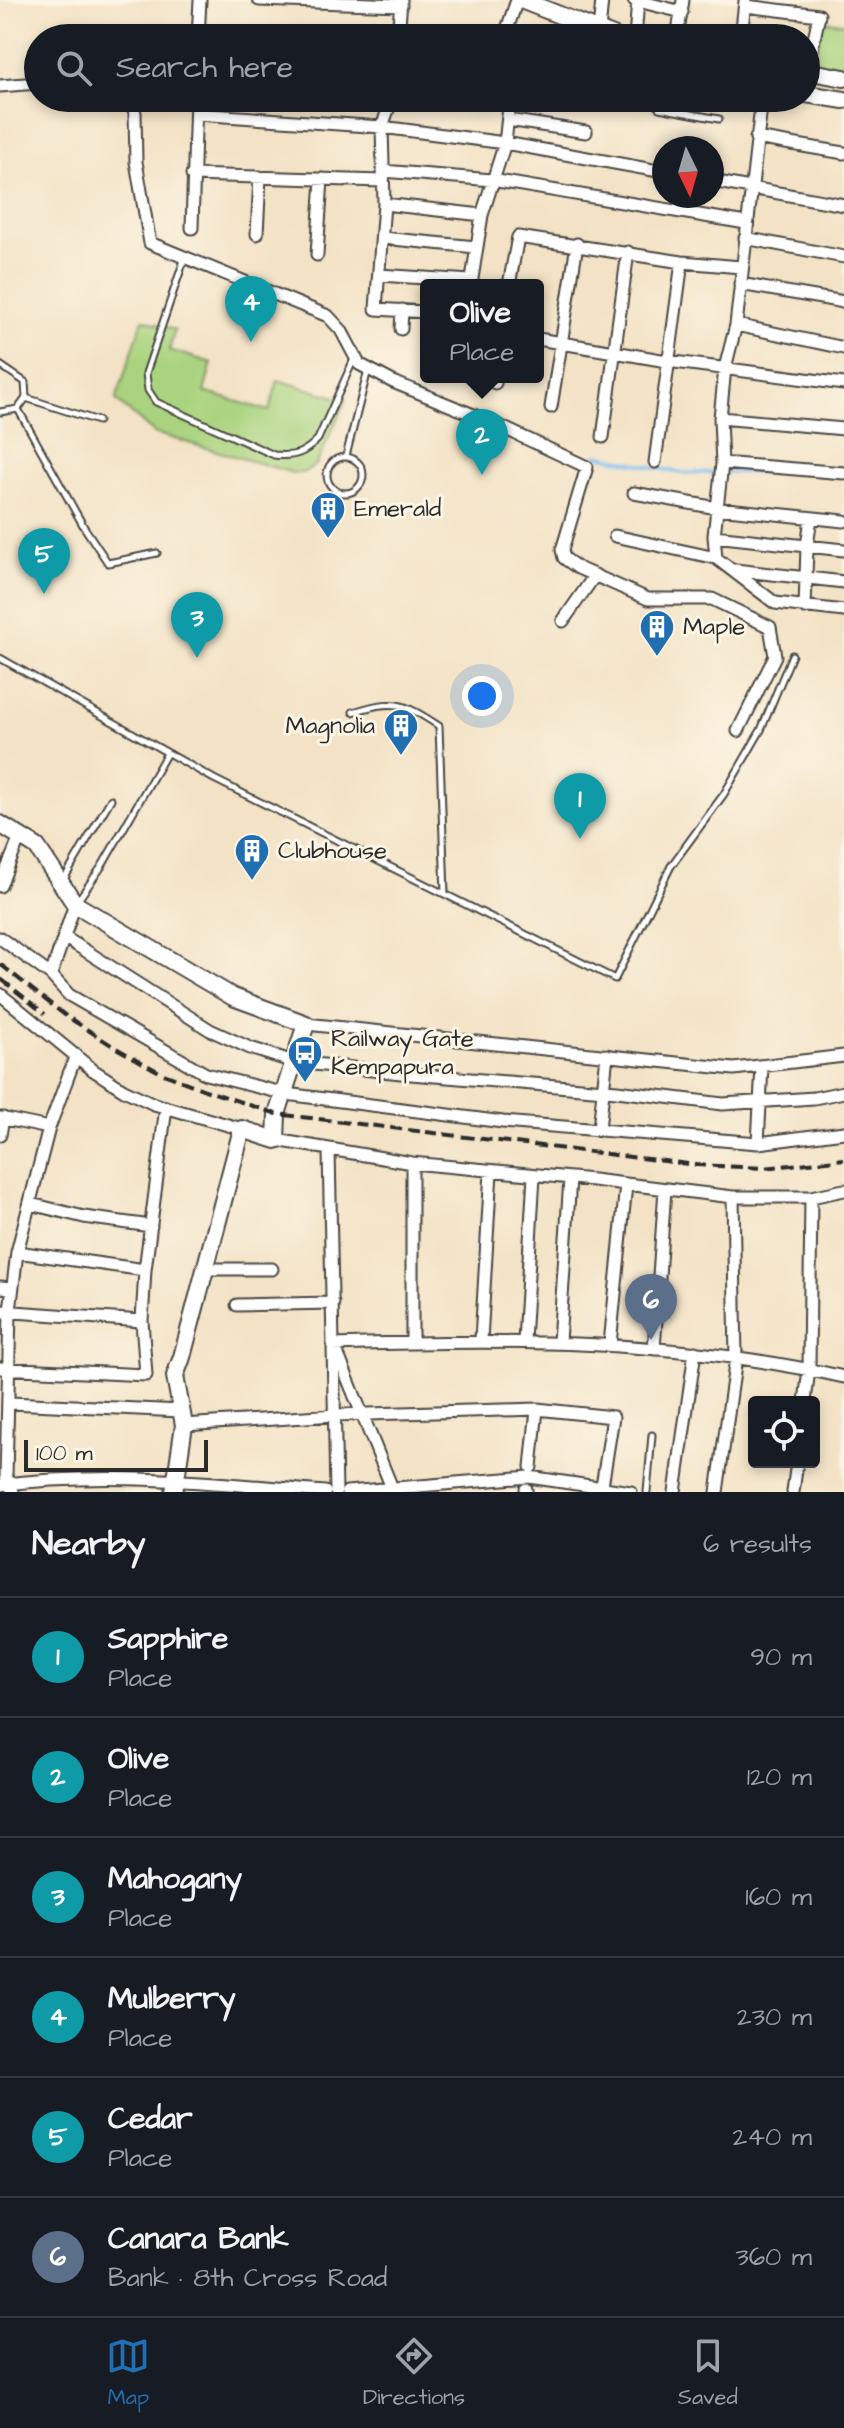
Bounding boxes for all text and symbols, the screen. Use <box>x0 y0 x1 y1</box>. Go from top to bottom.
search box <box>24 24 820 112</box>
icon: search <box>52 46 96 90</box>
text: Search here <box>116 47 293 89</box>
north arrow <box>652 136 724 208</box>
pin: 4 <box>225 276 277 342</box>
popup <box>420 279 544 383</box>
text: Olive <box>450 292 511 334</box>
text: Place <box>450 334 514 370</box>
pin: 2 <box>456 409 508 475</box>
building icon: Emerald <box>309 490 347 540</box>
place label: Emerald <box>354 492 441 526</box>
pin: 5 <box>18 528 70 594</box>
pin: 3 <box>171 592 223 658</box>
building icon: Maple <box>638 608 676 658</box>
place label: Maple <box>683 610 745 644</box>
your location <box>462 676 502 716</box>
building icon: Magnolia <box>382 707 420 757</box>
place label: Magnolia <box>285 709 375 744</box>
pin: 1 <box>554 773 606 839</box>
building icon: Clubhouse <box>233 832 271 882</box>
place label: Clubhouse <box>278 834 387 868</box>
place label: Railway Gate Kempapura <box>331 1022 474 1084</box>
bus stop icon: Railway Gate Kempapura <box>286 1034 324 1084</box>
pin: 6 <box>625 1274 677 1340</box>
map controls <box>748 1396 820 1468</box>
button: locate <box>748 1396 820 1468</box>
scale bar <box>24 1436 208 1472</box>
text: 100 m <box>36 1438 93 1469</box>
text: Nearby <box>32 1520 146 1568</box>
text: 6 results <box>703 1526 812 1562</box>
text: Sapphire <box>108 1618 228 1660</box>
text: 1 <box>56 1639 60 1675</box>
text: 90 m <box>750 1639 812 1675</box>
text: Place <box>108 1660 172 1696</box>
text: Olive <box>108 1738 169 1780</box>
text: 2 <box>51 1759 65 1795</box>
text: 120 m <box>747 1759 812 1795</box>
text: Place <box>108 1780 172 1816</box>
text: Mahogany <box>108 1858 242 1900</box>
text: 3 <box>51 1879 65 1915</box>
text: 160 m <box>745 1879 812 1915</box>
text: Place <box>108 1900 172 1936</box>
text: Mulberry <box>108 1978 235 2020</box>
text: 4 <box>49 1999 67 2035</box>
text: 230 m <box>737 1999 812 2035</box>
text: Place <box>108 2020 172 2056</box>
text: Cedar <box>108 2098 193 2140</box>
text: 5 <box>49 2119 67 2155</box>
text: 240 m <box>732 2119 812 2155</box>
text: Place <box>108 2140 172 2176</box>
text: Canara Bank <box>108 2218 289 2260</box>
text: 6 <box>50 2239 66 2275</box>
text: 360 m <box>735 2239 812 2275</box>
text: Bank · 8th Cross Road <box>108 2260 387 2296</box>
tab: Map <box>106 2334 150 2413</box>
tab: Directions <box>363 2334 465 2413</box>
tab: Saved <box>678 2334 738 2413</box>

